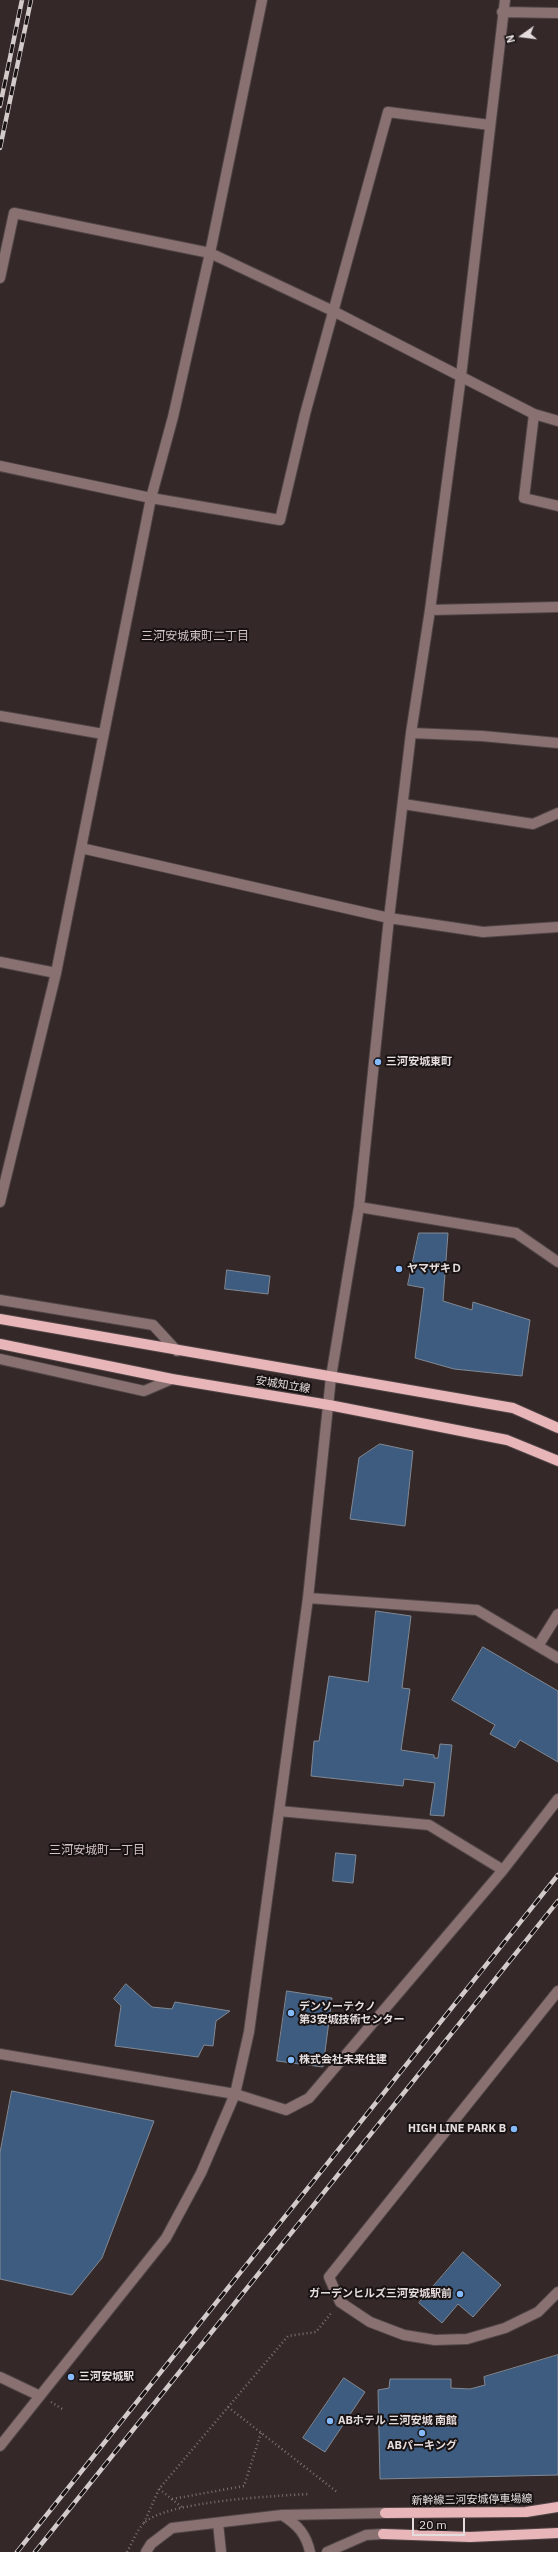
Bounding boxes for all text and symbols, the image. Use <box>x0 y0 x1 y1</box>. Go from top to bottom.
north arrow <box>502 16 542 56</box>
text: N <box>503 33 518 44</box>
district label: 三河安城東町二丁目 <box>141 630 249 644</box>
place label: 三河安城東町 <box>386 1055 452 1069</box>
marker: 三河安城東町 <box>373 1057 383 1067</box>
place label: ヤマザキＤ <box>407 1262 462 1276</box>
marker: ヤマザキＤ <box>394 1264 404 1274</box>
street label: 安城知立線 <box>255 1374 311 1396</box>
district label: 三河安城町一丁目 <box>49 1844 145 1858</box>
place label: デンソーテクノ 第3安城技術センター <box>299 2000 405 2026</box>
marker: デンソーテクノ 第3安城技術センター <box>286 2008 296 2018</box>
place label: 株式会社未来住建 <box>299 2053 387 2067</box>
marker: 株式会社未来住建 <box>286 2055 296 2065</box>
place label: HIGH LINE PARK B <box>408 2122 506 2136</box>
marker: HIGH LINE PARK B <box>509 2124 519 2134</box>
place label: ガーデンヒルズ三河安城駅前 <box>309 2287 452 2301</box>
marker: ガーデンヒルズ三河安城駅前 <box>455 2289 465 2299</box>
place label: 三河安城駅 <box>79 2370 134 2384</box>
marker: 三河安城駅 <box>66 2372 76 2382</box>
place label: ABホテル 三河安城 南館 <box>338 2414 457 2428</box>
marker: ABホテル 三河安城 南館 <box>325 2416 335 2426</box>
marker: ABパーキング <box>417 2428 427 2438</box>
place label: ABパーキング <box>387 2439 457 2453</box>
street label: 新幹線三河安城停車場線 <box>411 2492 533 2508</box>
scale bar <box>414 2510 467 2536</box>
text: 20 m <box>419 2517 447 2532</box>

